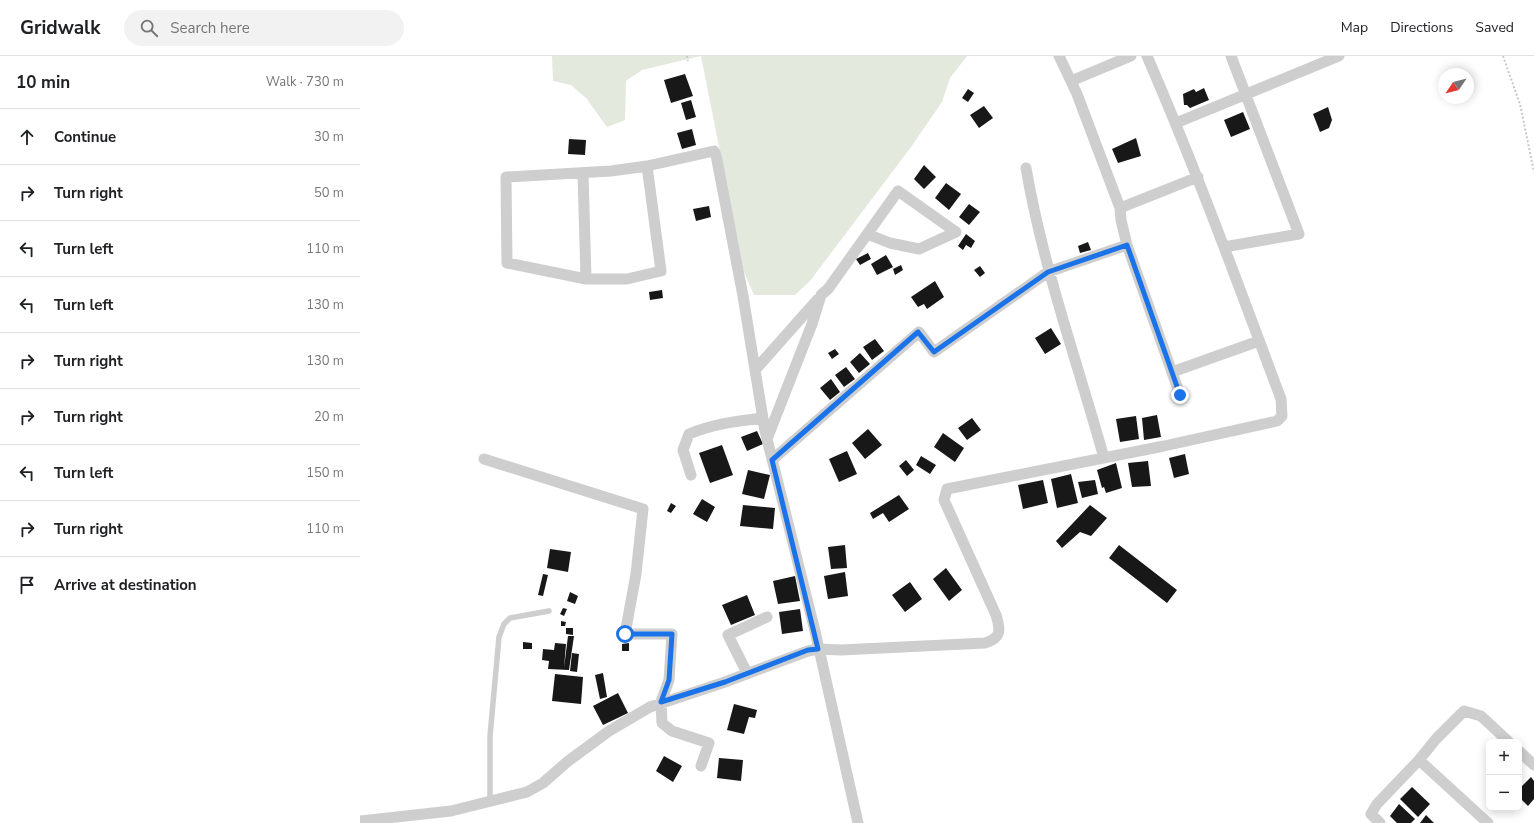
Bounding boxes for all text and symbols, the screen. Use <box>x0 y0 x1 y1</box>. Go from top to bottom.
search box <box>124 10 404 46</box>
text: Gridwalk <box>20 15 100 41</box>
icon: search <box>138 17 160 39</box>
text: Search here <box>170 18 250 38</box>
text: Map <box>1341 18 1368 37</box>
text: Directions <box>1390 18 1453 37</box>
text: Saved <box>1475 18 1514 37</box>
north arrow <box>1438 68 1474 104</box>
text: 10 min <box>16 71 70 94</box>
text: Walk · 730 m <box>266 73 344 91</box>
icon: ahead <box>16 126 38 148</box>
text: Continue <box>54 127 116 147</box>
text: 30 m <box>314 128 344 146</box>
icon: right <box>16 182 38 204</box>
text: Turn right <box>54 183 123 203</box>
text: 50 m <box>314 184 344 202</box>
icon: left <box>16 238 38 260</box>
text: Turn left <box>54 239 113 259</box>
text: 110 m <box>306 240 344 258</box>
icon: left <box>16 294 38 316</box>
text: Turn left <box>54 295 113 315</box>
text: 130 m <box>306 296 344 314</box>
icon: right <box>16 350 38 372</box>
text: Turn right <box>54 351 123 371</box>
text: 130 m <box>306 352 344 370</box>
route end <box>1171 386 1189 404</box>
icon: right <box>16 406 38 428</box>
text: Turn right <box>54 407 123 427</box>
text: 20 m <box>314 408 344 426</box>
icon: left <box>16 462 38 484</box>
text: Turn left <box>54 463 113 483</box>
text: 150 m <box>306 464 344 482</box>
icon: right <box>16 518 38 540</box>
text: Turn right <box>54 519 123 539</box>
text: 110 m <box>306 520 344 538</box>
icon: arrive <box>16 574 38 596</box>
text: Arrive at destination <box>54 575 197 595</box>
route start <box>616 625 634 643</box>
map controls <box>1486 739 1522 811</box>
button: + <box>1486 739 1522 775</box>
button: − <box>1486 775 1522 811</box>

